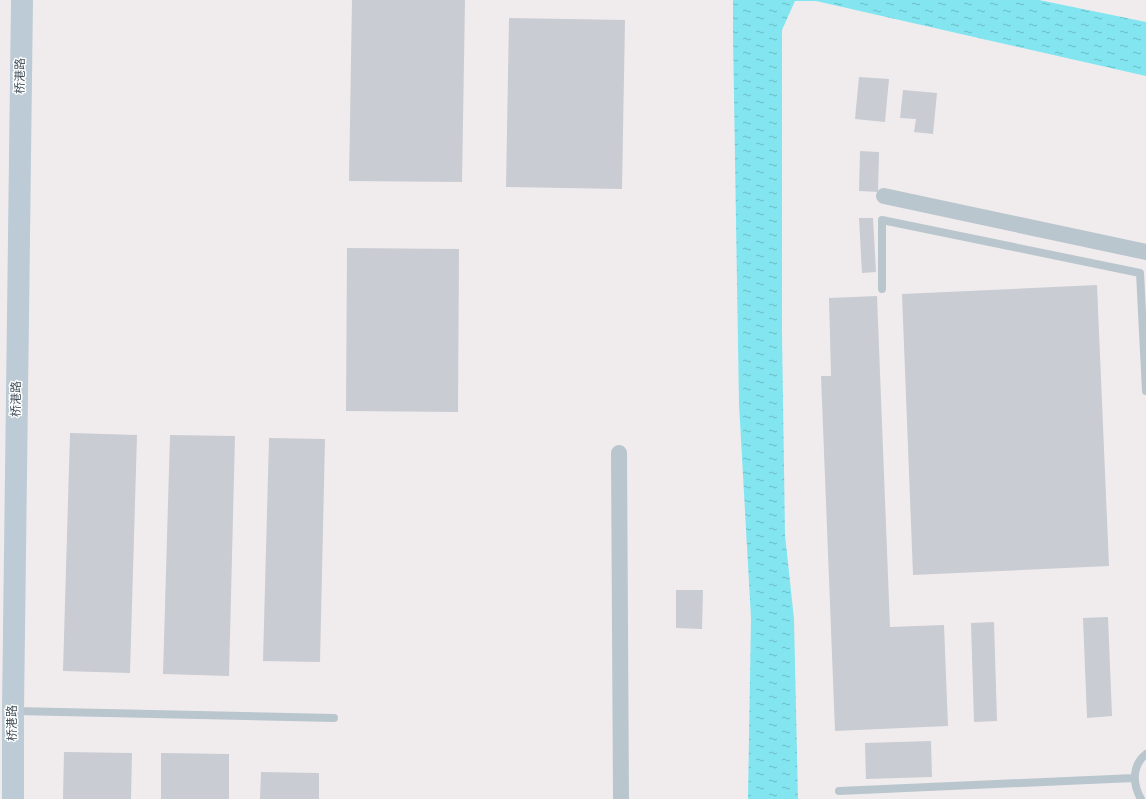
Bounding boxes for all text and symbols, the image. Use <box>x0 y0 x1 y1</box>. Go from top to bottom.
street label: 桥港路 <box>13 58 29 94</box>
street label: 桥港路 <box>9 381 25 417</box>
street label: 桥港路 <box>5 705 21 741</box>

